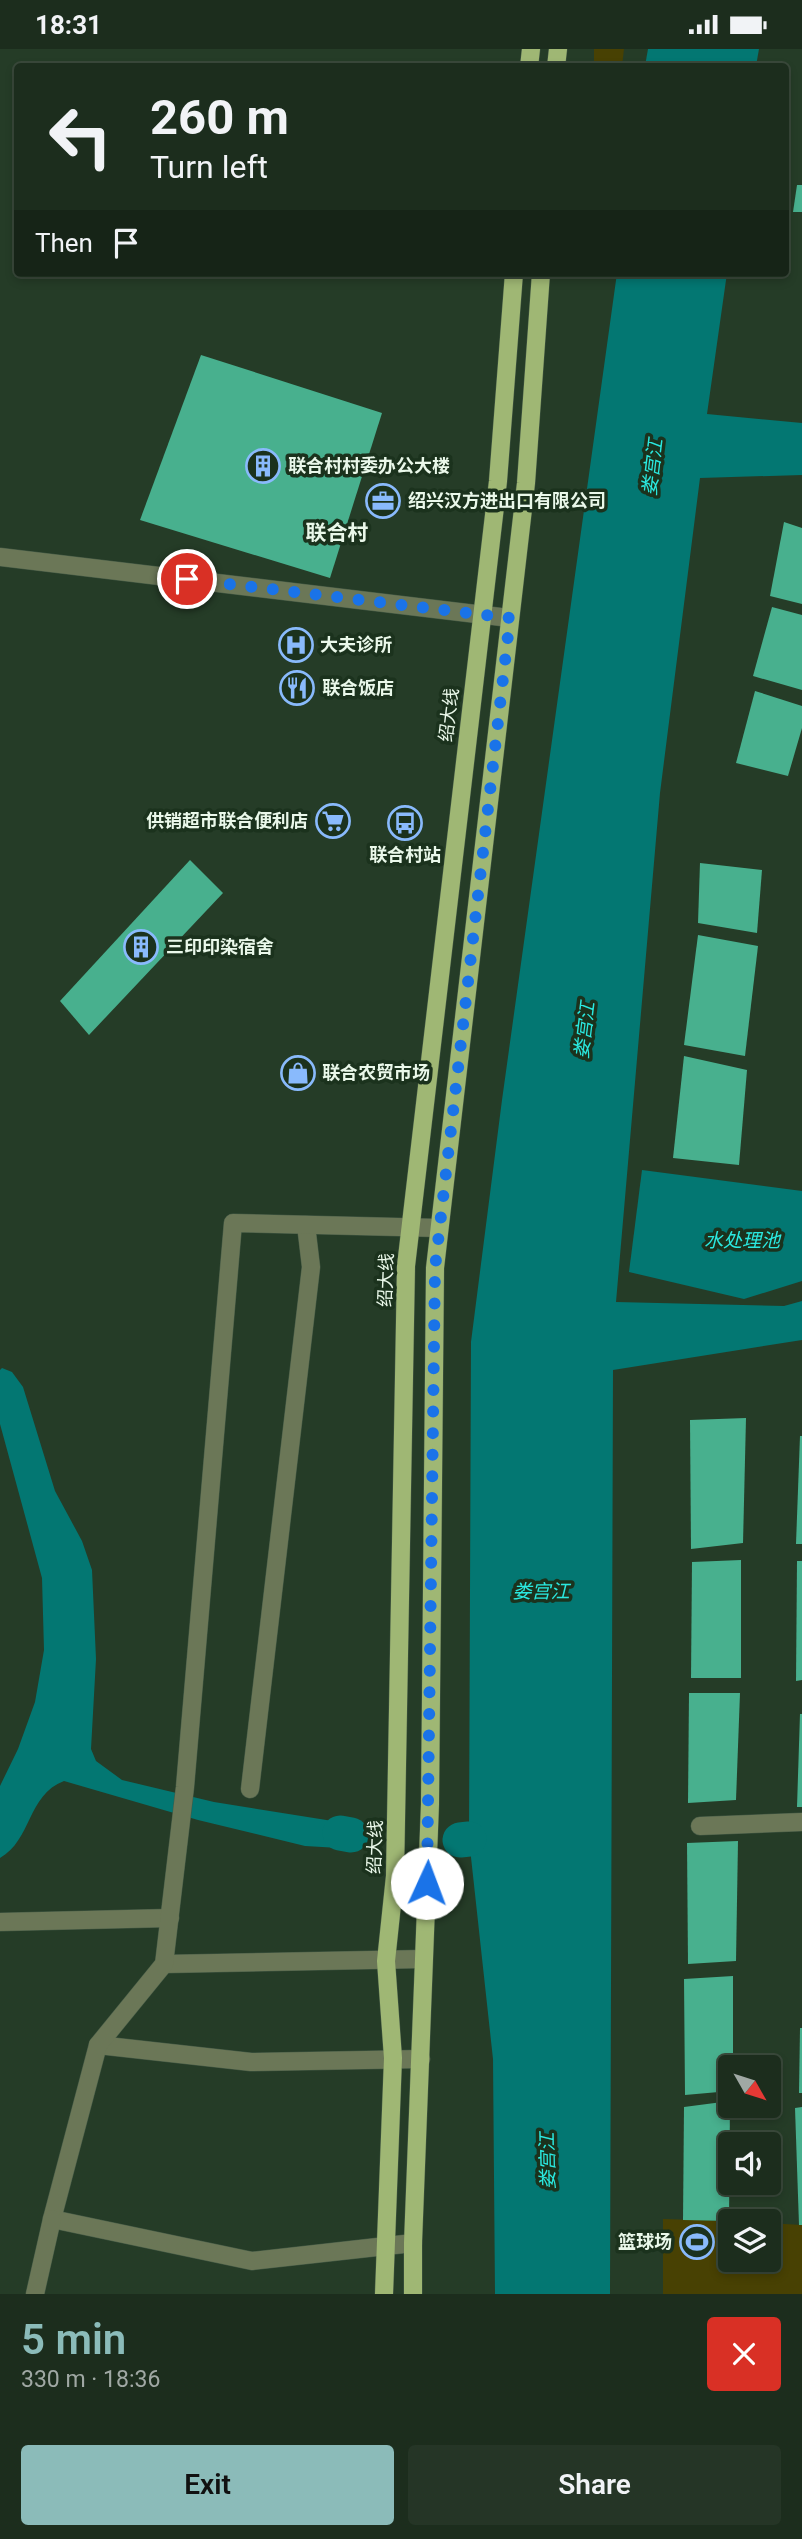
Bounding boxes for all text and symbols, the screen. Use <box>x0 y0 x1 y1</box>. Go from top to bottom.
text: 18:31 <box>35 10 102 40</box>
text: 260 m <box>150 89 289 146</box>
icon: left <box>35 91 126 182</box>
text: Turn left <box>150 148 268 186</box>
icon: arrive <box>107 224 145 262</box>
text: Then <box>35 228 93 258</box>
water label: 娄宫江 <box>638 435 668 497</box>
building icon: 联合村村委办公大楼 <box>244 447 282 485</box>
place label: 联合村村委办公大楼 <box>288 455 450 476</box>
office icon: 绍兴汉方进出口有限公司 <box>364 482 402 520</box>
place label: 绍兴汉方进出口有限公司 <box>408 490 606 511</box>
district label: 联合村 <box>306 521 369 545</box>
pin <box>157 549 217 609</box>
icon: arrive <box>168 560 206 598</box>
hospital icon: 大夫诊所 <box>277 626 315 664</box>
place label: 大夫诊所 <box>320 634 392 655</box>
restaurant icon: 联合饭店 <box>278 669 316 707</box>
place label: 联合饭店 <box>322 677 394 698</box>
street label: 绍大线 <box>435 687 462 743</box>
supermarket icon: 供销超市联合便利店 <box>314 802 352 840</box>
bus stop icon: 联合村站 <box>386 804 424 842</box>
place label: 供销超市联合便利店 <box>146 810 308 831</box>
place label: 联合村站 <box>369 844 441 865</box>
building icon: 三印印染宿舍 <box>122 928 160 966</box>
place label: 三印印染宿舍 <box>166 936 274 957</box>
water label: 娄宫江 <box>570 998 600 1060</box>
shop icon: 联合农贸市场 <box>279 1054 317 1092</box>
place label: 联合农贸市场 <box>322 1062 430 1083</box>
water label: 水处理池 <box>704 1229 782 1252</box>
street label: 绍大线 <box>374 1253 397 1307</box>
water label: 娄宫江 <box>512 1580 571 1603</box>
street label: 绍大线 <box>363 1820 386 1874</box>
position arrow <box>390 1846 464 1920</box>
north arrow <box>718 2055 780 2117</box>
map controls <box>718 2055 781 2272</box>
water label: 娄宫江 <box>535 2130 559 2190</box>
button: sound <box>718 2132 781 2195</box>
button: layers <box>718 2209 781 2272</box>
sports icon: 篮球场 <box>678 2223 716 2261</box>
place label: 篮球场 <box>618 2231 672 2252</box>
text: 5 min <box>21 2315 126 2364</box>
button: close <box>707 2317 781 2391</box>
text: 330 m · 18:36 <box>21 2366 160 2393</box>
button: Exit <box>21 2445 394 2525</box>
button: Share <box>408 2445 781 2525</box>

